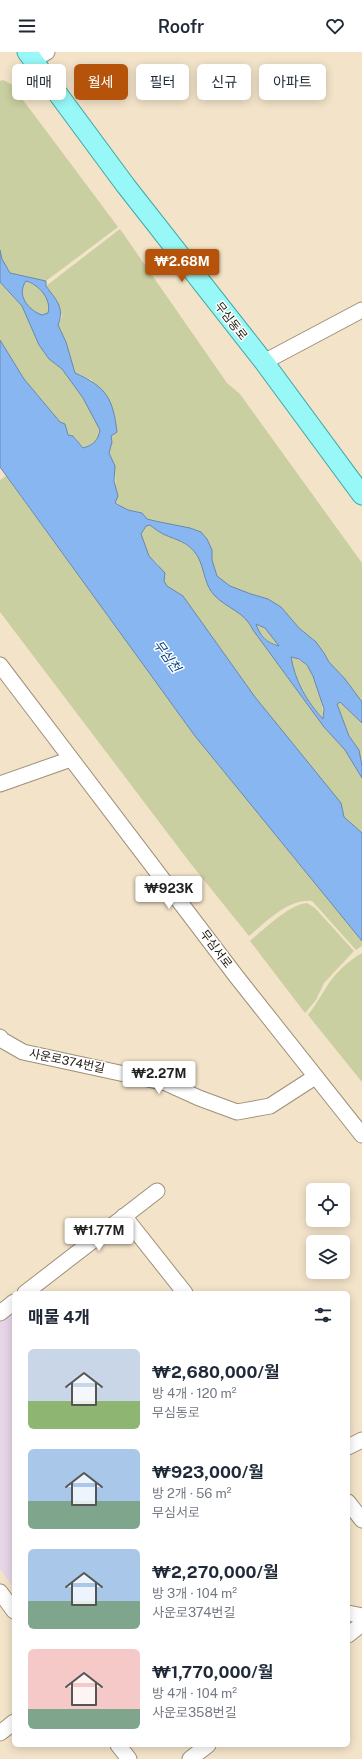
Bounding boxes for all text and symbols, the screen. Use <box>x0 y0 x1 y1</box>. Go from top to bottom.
icon: menu <box>16 15 38 37</box>
icon: heart <box>324 15 346 37</box>
text: Roofr <box>158 16 204 37</box>
chip: 매매 <box>12 64 66 100</box>
chip: 월세 <box>74 64 128 100</box>
chip: 필터 <box>136 64 189 100</box>
chip: 신규 <box>197 64 251 100</box>
chip: 아파트 <box>259 64 326 100</box>
pin: ₩2.68M <box>149 249 215 283</box>
text: ₩2.68M <box>154 254 210 269</box>
street label: 무심동로 <box>212 299 250 343</box>
water label: 무심천 <box>150 637 184 676</box>
pin: ₩923K <box>141 876 197 910</box>
text: ₩923K <box>144 881 194 896</box>
street label: 무심서로 <box>197 927 235 971</box>
street label: 사운로374번길 <box>28 1046 106 1076</box>
pin: ₩2.27M <box>126 1061 192 1095</box>
text: ₩2.27M <box>132 1066 186 1081</box>
map controls <box>306 1183 350 1279</box>
button: locate <box>306 1183 350 1227</box>
pin: ₩1.77M <box>66 1218 132 1252</box>
text: ₩1.77M <box>74 1223 124 1238</box>
button: layers <box>306 1235 350 1279</box>
icon: filters <box>312 1304 334 1326</box>
text: 매물 4개 <box>28 1307 90 1327</box>
text: ₩2,680,000/월 <box>152 1362 280 1382</box>
icon: home <box>60 1365 108 1413</box>
text: 방 4개 · 120 m² <box>152 1386 237 1401</box>
text: 무심동로 <box>152 1405 200 1420</box>
text: ₩923,000/월 <box>152 1462 264 1482</box>
icon: home <box>60 1465 108 1513</box>
text: 방 2개 · 56 m² <box>152 1486 232 1501</box>
text: 무심서로 <box>152 1505 200 1520</box>
text: ₩2,270,000/월 <box>152 1562 279 1582</box>
icon: home <box>60 1565 108 1613</box>
text: 방 3개 · 104 m² <box>152 1586 237 1601</box>
text: 사운로374번길 <box>152 1605 235 1620</box>
text: ₩1,770,000/월 <box>152 1662 273 1682</box>
icon: home <box>60 1665 108 1713</box>
text: 방 4개 · 104 m² <box>152 1686 237 1701</box>
text: 사운로358번길 <box>152 1705 237 1720</box>

